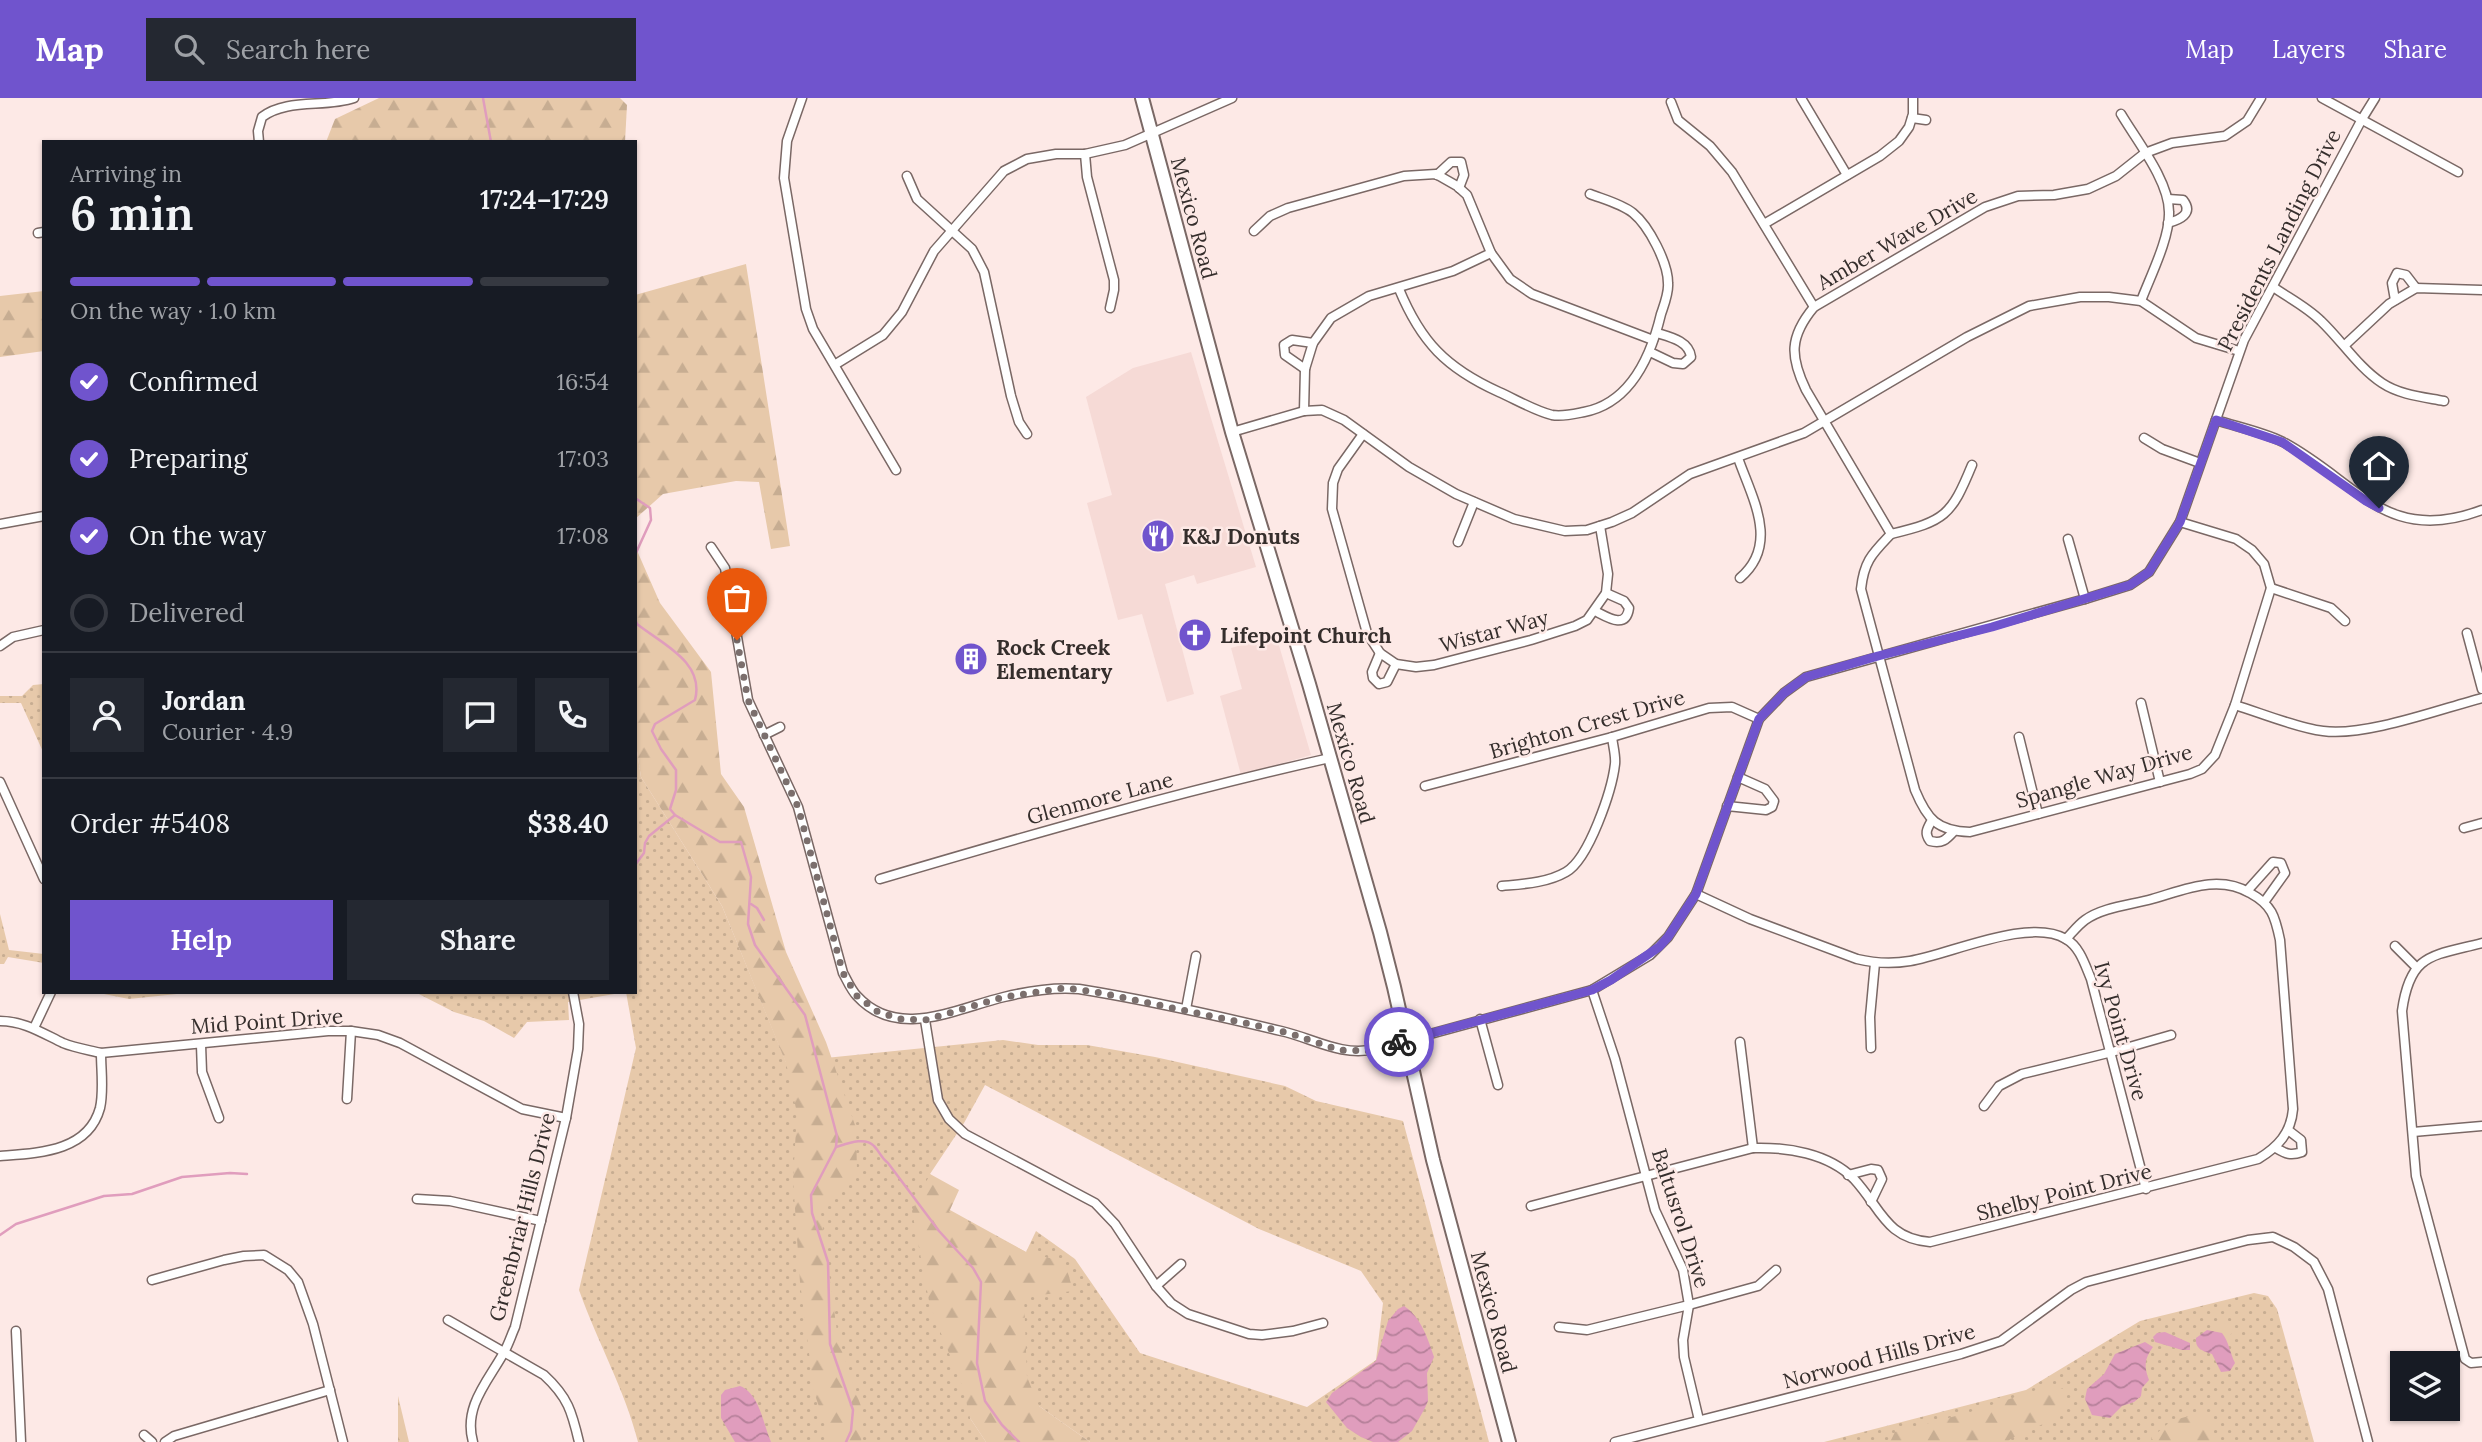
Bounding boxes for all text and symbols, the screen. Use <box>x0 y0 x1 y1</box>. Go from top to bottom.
search box <box>146 18 636 81</box>
text: Map <box>35 28 104 70</box>
icon: search <box>170 30 208 68</box>
text: Search here <box>226 33 370 66</box>
text: Map <box>2185 34 2234 65</box>
text: Layers <box>2272 34 2345 65</box>
text: Share <box>2383 34 2447 65</box>
street label: Presidents Landing Drive <box>2211 124 2347 356</box>
street label: Mexico Road <box>1165 154 1223 282</box>
text: Arriving in <box>70 159 182 188</box>
street label: Amber Wave Drive <box>1811 182 1982 296</box>
text: 17:24–17:29 <box>480 183 609 216</box>
text: 6 min <box>70 184 194 243</box>
text: On the way · 1.0 km <box>70 296 276 325</box>
icon: check <box>70 363 108 401</box>
text: Confirmed <box>129 365 258 398</box>
text: 16:54 <box>557 367 609 396</box>
pin <box>2349 436 2409 508</box>
icon: check <box>70 440 108 478</box>
text: Preparing <box>129 442 248 475</box>
text: 17:03 <box>557 444 609 473</box>
icon: home <box>2360 447 2398 485</box>
icon: check <box>70 517 108 555</box>
restaurant icon: K&J Donuts <box>1139 517 1177 555</box>
text: On the way <box>129 519 266 552</box>
text: 17:08 <box>557 521 609 550</box>
place label: K&J Donuts <box>1182 523 1300 550</box>
pin <box>707 568 767 640</box>
icon: bag <box>718 579 756 617</box>
text: Delivered <box>129 596 245 629</box>
street label: Wistar Way <box>1437 604 1551 658</box>
church icon: Lifepoint Church <box>1176 616 1214 654</box>
place label: Lifepoint Church <box>1220 622 1392 649</box>
place label: Rock Creek Elementary <box>996 634 1113 685</box>
building icon: Rock Creek Elementary <box>952 640 990 678</box>
button: person <box>70 678 144 752</box>
button: chat <box>443 678 517 752</box>
button: phone <box>535 678 609 752</box>
street label: Brighton Crest Drive <box>1486 683 1688 765</box>
text: Jordan <box>162 684 246 717</box>
street label: Mexico Road <box>1321 699 1381 827</box>
text: Courier · 4.9 <box>162 717 293 746</box>
street label: Spangle Way Drive <box>2013 738 2195 814</box>
street label: Glenmore Lane <box>1024 766 1176 830</box>
text: Order #5408 <box>70 807 230 840</box>
text: $38.40 <box>527 807 609 840</box>
button: Help <box>70 900 333 980</box>
button: Share <box>347 900 609 980</box>
street label: Ivy Point Drive <box>2088 958 2154 1104</box>
street label: Mid Point Drive <box>190 1002 344 1040</box>
courier <box>1364 1007 1434 1077</box>
icon: bike <box>1380 1023 1418 1061</box>
street label: Greenbriar Hills Drive <box>483 1110 561 1324</box>
street label: Baltusrol Drive <box>1646 1145 1716 1291</box>
street label: Shelby Point Drive <box>1974 1157 2154 1227</box>
street label: Mexico Road <box>1465 1248 1523 1376</box>
street label: Norwood Hills Drive <box>1780 1317 1978 1395</box>
map controls <box>2390 1351 2460 1421</box>
button: layers <box>2390 1351 2460 1421</box>

